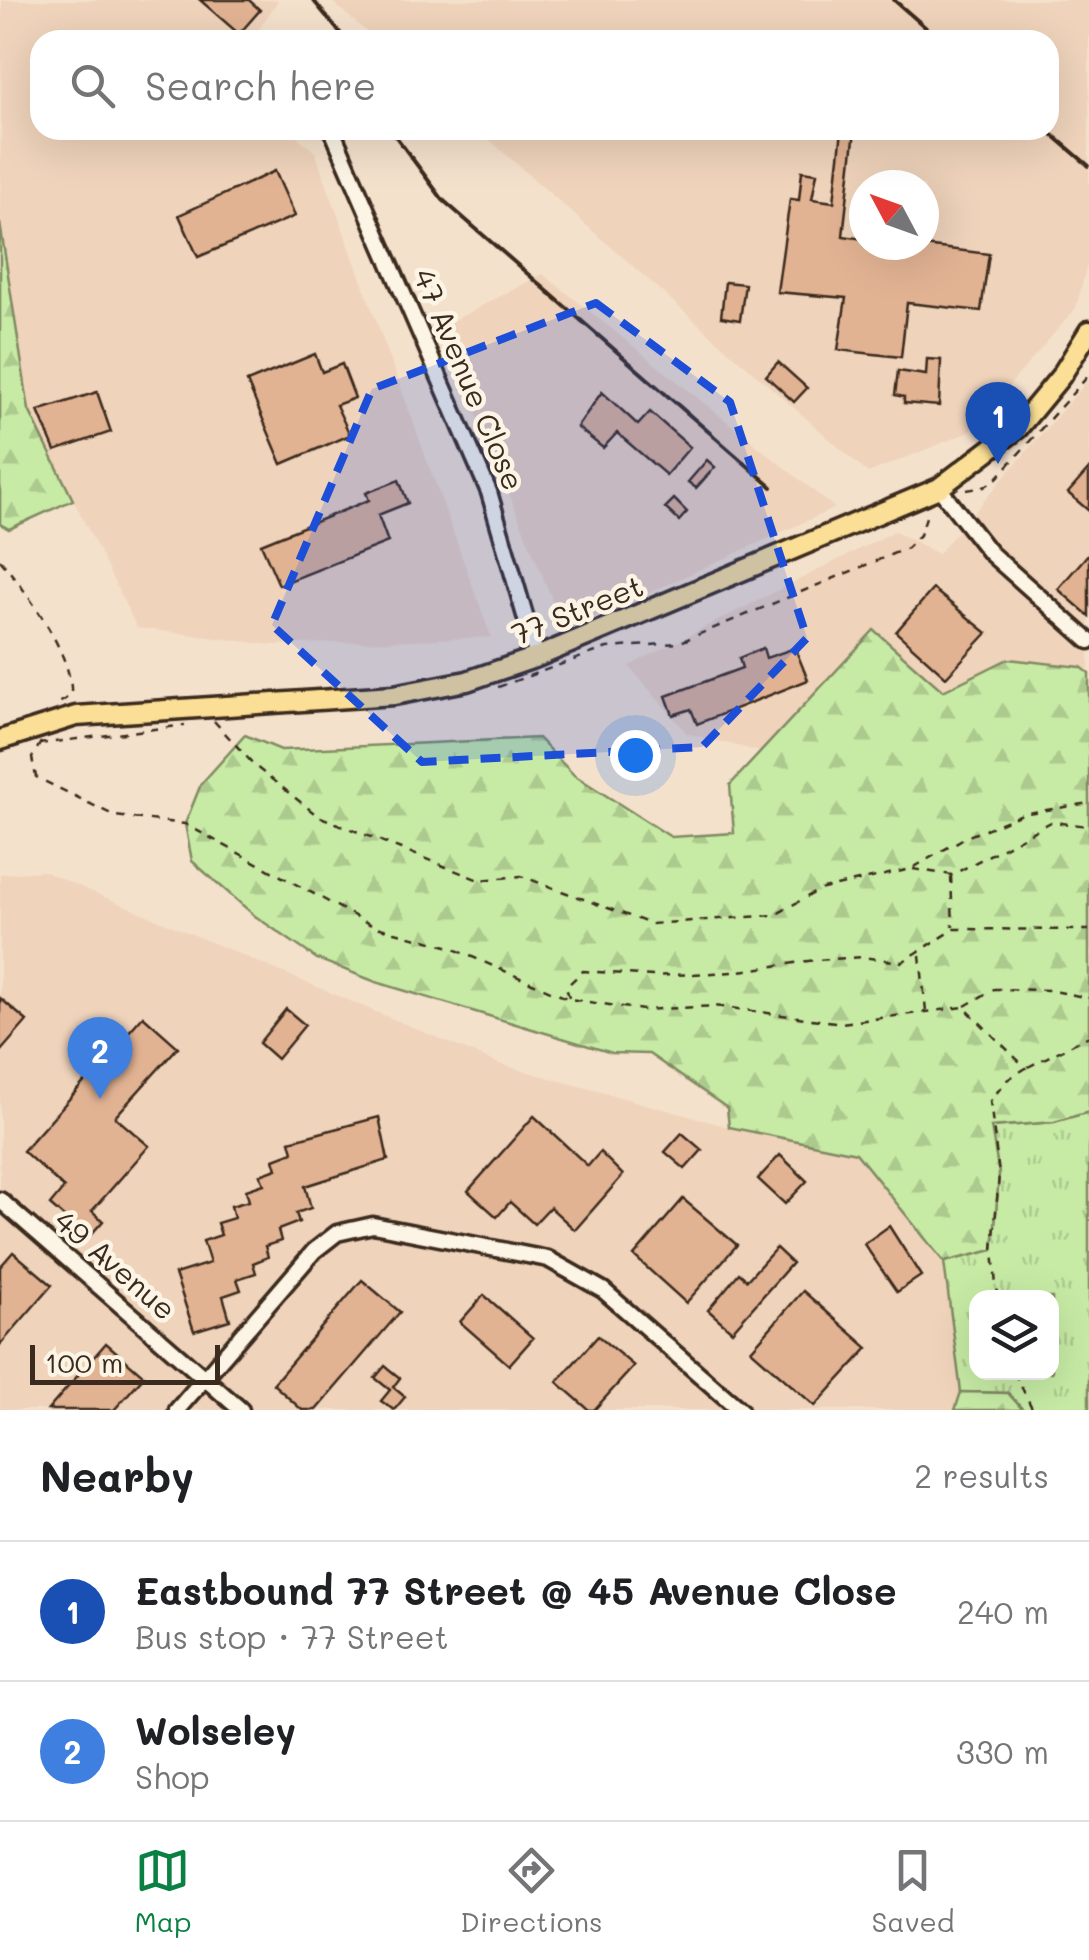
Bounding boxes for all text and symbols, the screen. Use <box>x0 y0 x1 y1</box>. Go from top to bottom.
search box <box>30 30 1059 140</box>
icon: search <box>65 58 120 113</box>
text: Search here <box>145 60 376 110</box>
north arrow <box>849 170 939 260</box>
street label: 47 Avenue Close <box>405 262 535 496</box>
pin: 1 <box>966 382 1030 464</box>
street label: 77 Street <box>505 565 649 653</box>
your location <box>610 730 661 781</box>
pin: 2 <box>68 1016 132 1099</box>
street label: 49 Avenue <box>47 1200 185 1328</box>
map controls <box>969 1290 1059 1380</box>
button: layers <box>969 1290 1059 1380</box>
scale bar <box>30 1340 220 1384</box>
text: 100 m <box>45 1344 123 1380</box>
text: Nearby <box>40 1448 194 1503</box>
text: 2 results <box>914 1454 1049 1496</box>
text: Eastbound 77 Street @ 45 Avenue Close <box>135 1565 897 1615</box>
text: 1 <box>65 1590 80 1632</box>
text: 240 m <box>957 1590 1049 1632</box>
text: Bus stop · 77 Street <box>135 1615 449 1657</box>
text: Wolseley <box>135 1705 296 1755</box>
text: 2 <box>64 1730 81 1772</box>
text: 330 m <box>956 1730 1049 1772</box>
text: Shop <box>135 1755 210 1797</box>
tab: Map <box>134 1843 191 1939</box>
tab: Directions <box>460 1843 603 1939</box>
tab: Saved <box>871 1843 955 1939</box>

